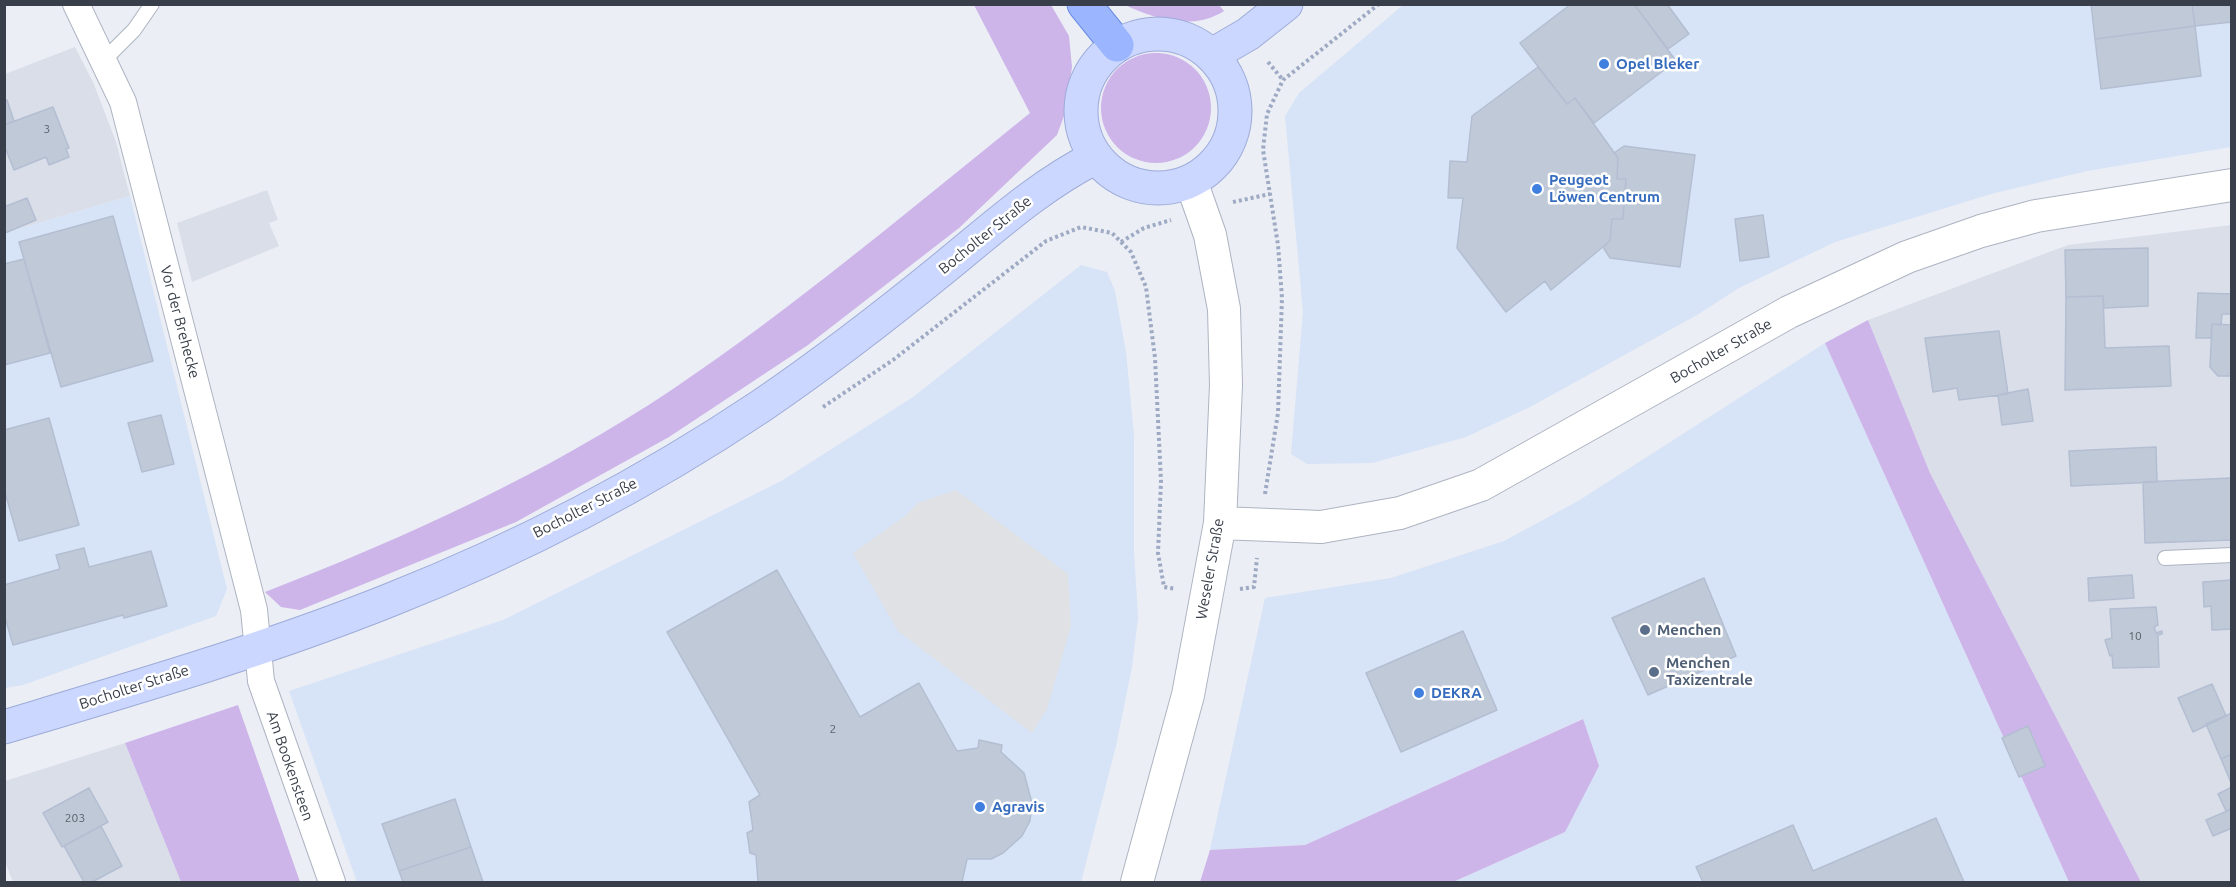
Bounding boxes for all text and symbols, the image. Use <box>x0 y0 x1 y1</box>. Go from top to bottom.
place label: Opel Bleker <box>1616 55 1699 73</box>
marker: Opel Bleker <box>1597 57 1611 71</box>
house number: 3 <box>44 122 50 136</box>
place label: Peugeot Löwen Centrum <box>1549 171 1660 206</box>
marker: Peugeot Löwen Centrum <box>1530 182 1544 196</box>
street label: Bocholter Straße <box>935 192 1035 278</box>
street label: Vor der Brehecke <box>156 264 204 380</box>
street label: Bocholter Straße <box>1667 315 1775 387</box>
street label: Bocholter Straße <box>530 474 640 542</box>
street label: Weseler Straße <box>1192 517 1228 621</box>
place label: Menchen <box>1657 621 1721 639</box>
marker: Menchen <box>1638 623 1652 637</box>
house number: 10 <box>2128 629 2142 643</box>
place label: Menchen Taxizentrale <box>1666 654 1753 689</box>
street label: Bocholter Straße <box>77 661 191 713</box>
marker: Menchen Taxizentrale <box>1647 665 1661 679</box>
place label: DEKRA <box>1431 684 1482 702</box>
marker: DEKRA <box>1412 686 1426 700</box>
street label: Am Bookensteen <box>263 709 317 823</box>
house number: 2 <box>830 722 836 736</box>
place label: Agravis <box>992 798 1045 816</box>
marker: Agravis <box>973 800 987 814</box>
house number: 203 <box>65 811 85 825</box>

